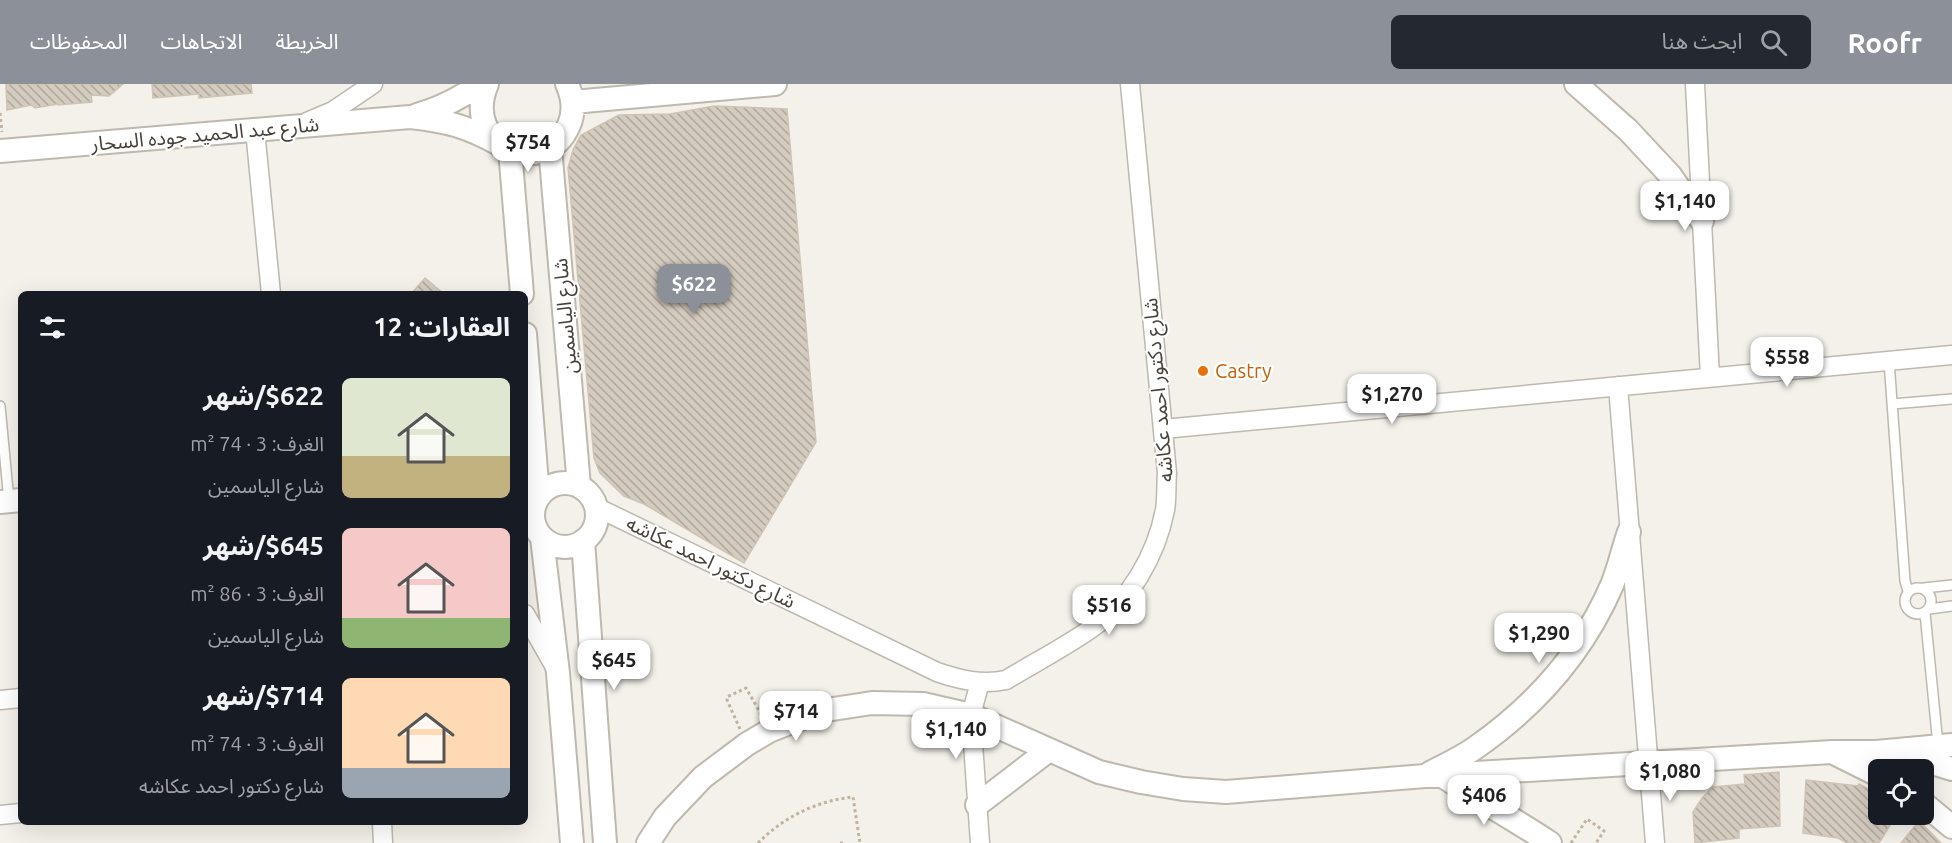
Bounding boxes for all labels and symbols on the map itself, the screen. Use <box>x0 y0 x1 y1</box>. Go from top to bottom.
street label: شارع عبد الحميد جوده السحار <box>89 112 320 159</box>
pin: $754 <box>492 122 564 173</box>
pin: $1,140 <box>1636 181 1734 232</box>
street label: شارع الياسمين <box>548 257 585 375</box>
pin: $622 <box>658 264 730 315</box>
street label: شارع دكتور احمد عكاشه <box>1138 297 1181 483</box>
pin: $558 <box>1751 337 1823 388</box>
place label: Castry <box>1215 359 1272 382</box>
marker: Castry <box>1196 364 1210 378</box>
pin: $1,270 <box>1343 374 1441 425</box>
street label: شارع دكتور احمد عكاشه <box>621 511 799 616</box>
pin: $516 <box>1073 585 1145 636</box>
pin: $1,290 <box>1490 613 1588 664</box>
pin: $645 <box>578 640 650 691</box>
pin: $714 <box>760 691 832 742</box>
pin: $1,140 <box>907 709 1005 760</box>
pin: $1,080 <box>1621 751 1719 802</box>
pin: $406 <box>1448 775 1520 826</box>

